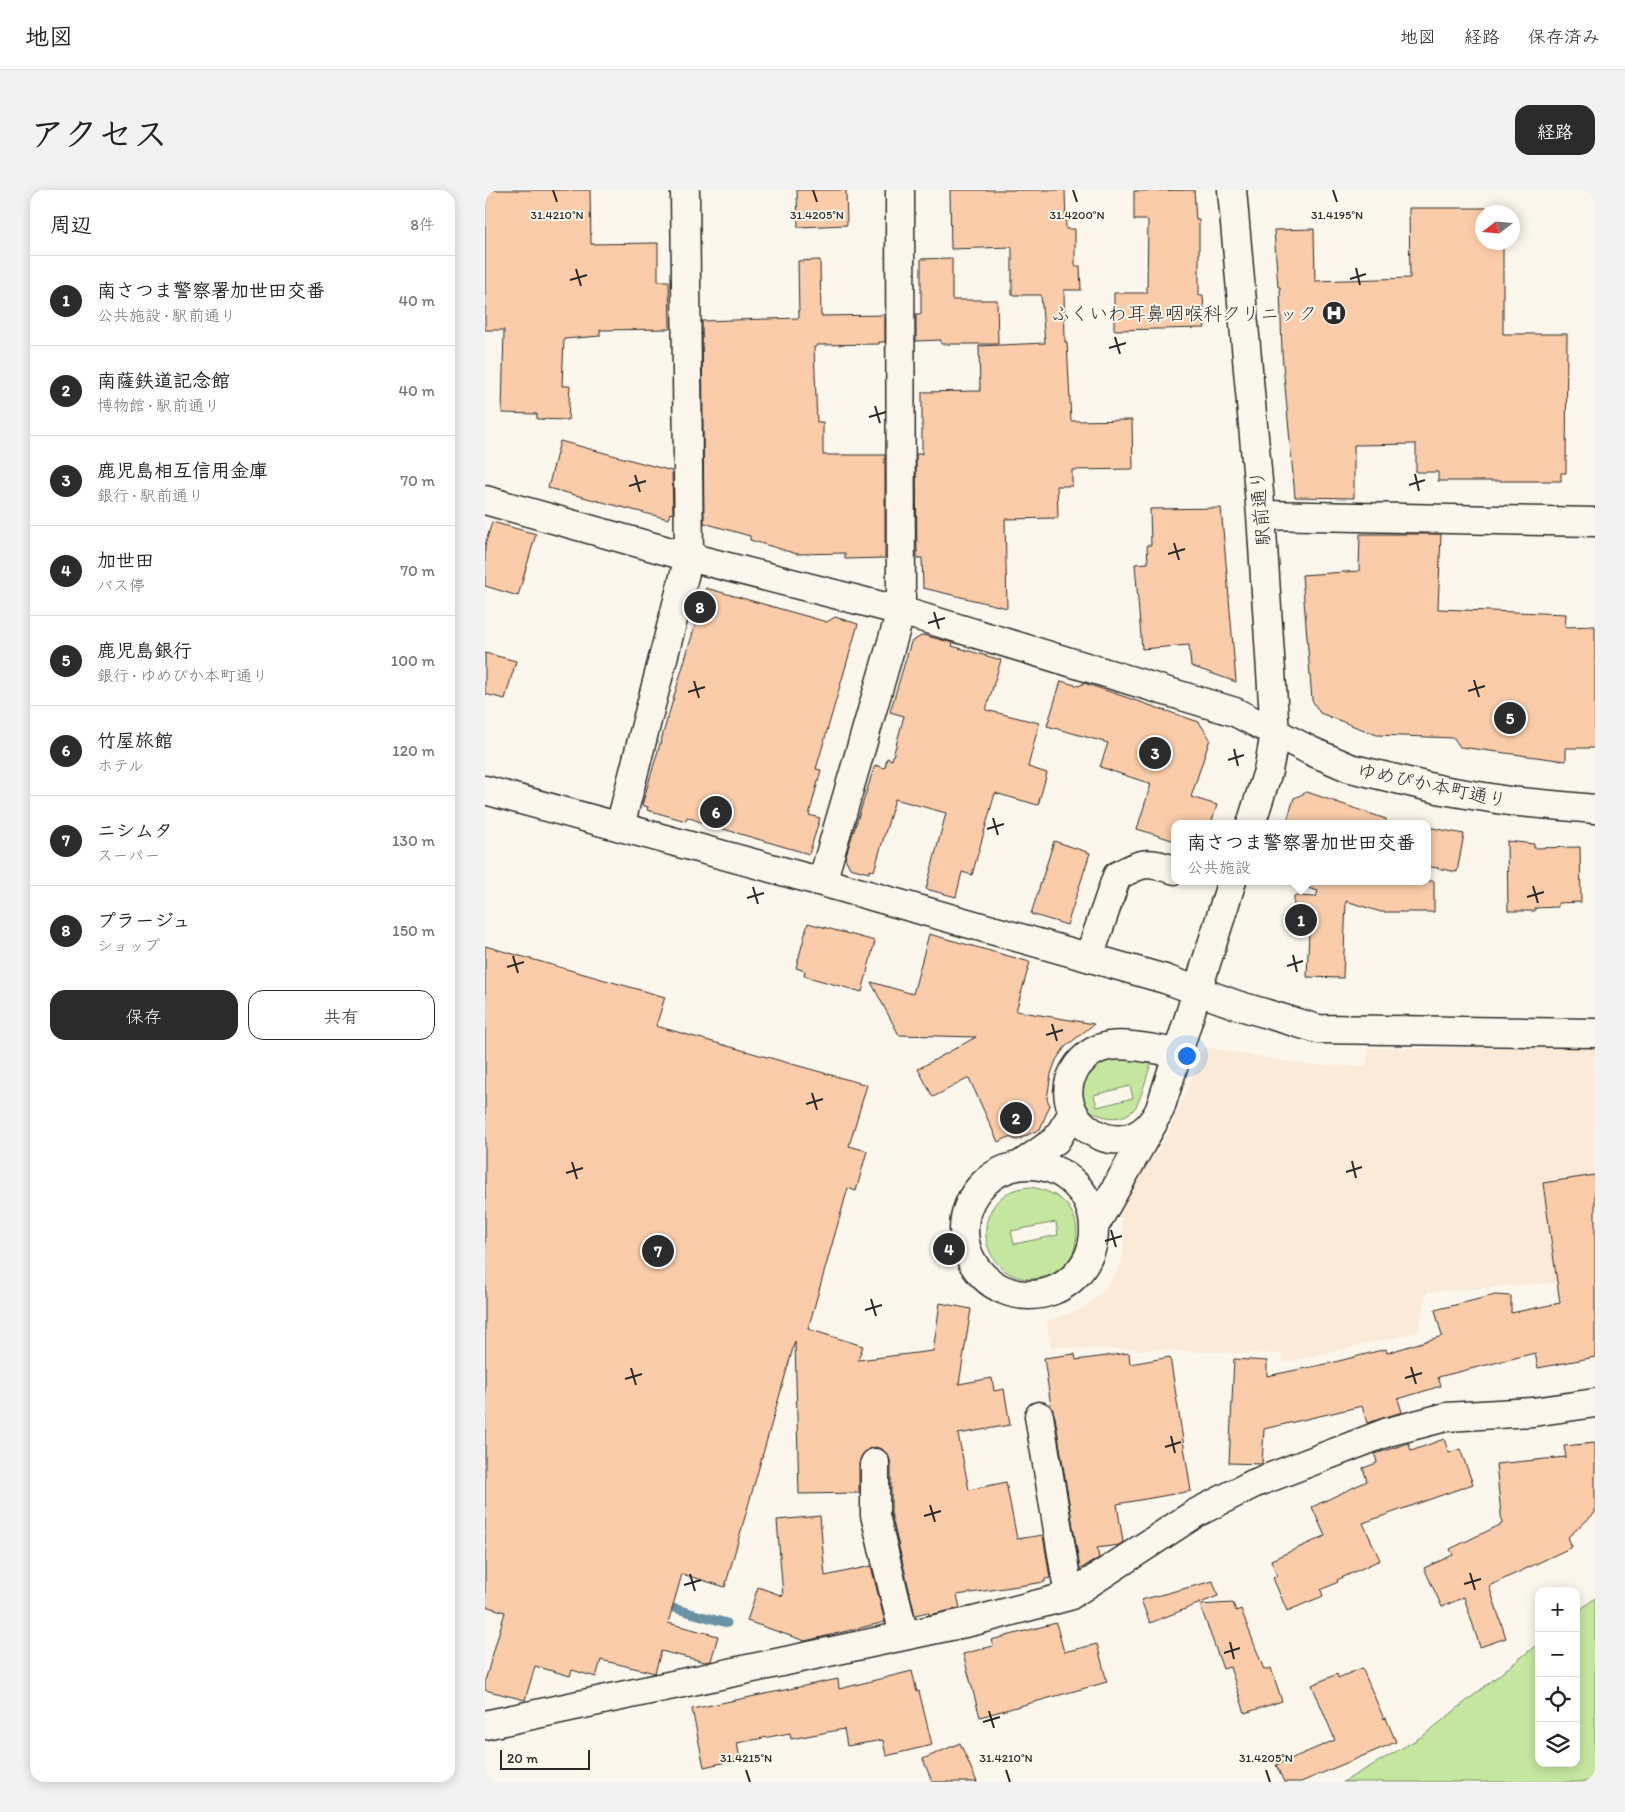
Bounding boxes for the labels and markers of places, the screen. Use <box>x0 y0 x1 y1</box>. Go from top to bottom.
hospital icon: ふくいわ耳鼻咽喉科クリニック <box>1321 300 1347 326</box>
place label: ふくいわ耳鼻咽喉科クリニック <box>1051 302 1317 325</box>
pin: 8 <box>684 588 716 626</box>
pin: 5 <box>1494 699 1526 737</box>
pin: 3 <box>1139 734 1171 772</box>
pin: 6 <box>700 793 732 831</box>
pin: 1 <box>1285 901 1317 939</box>
pin: 2 <box>1000 1099 1032 1137</box>
pin: 4 <box>933 1230 965 1268</box>
pin: 7 <box>642 1232 674 1270</box>

